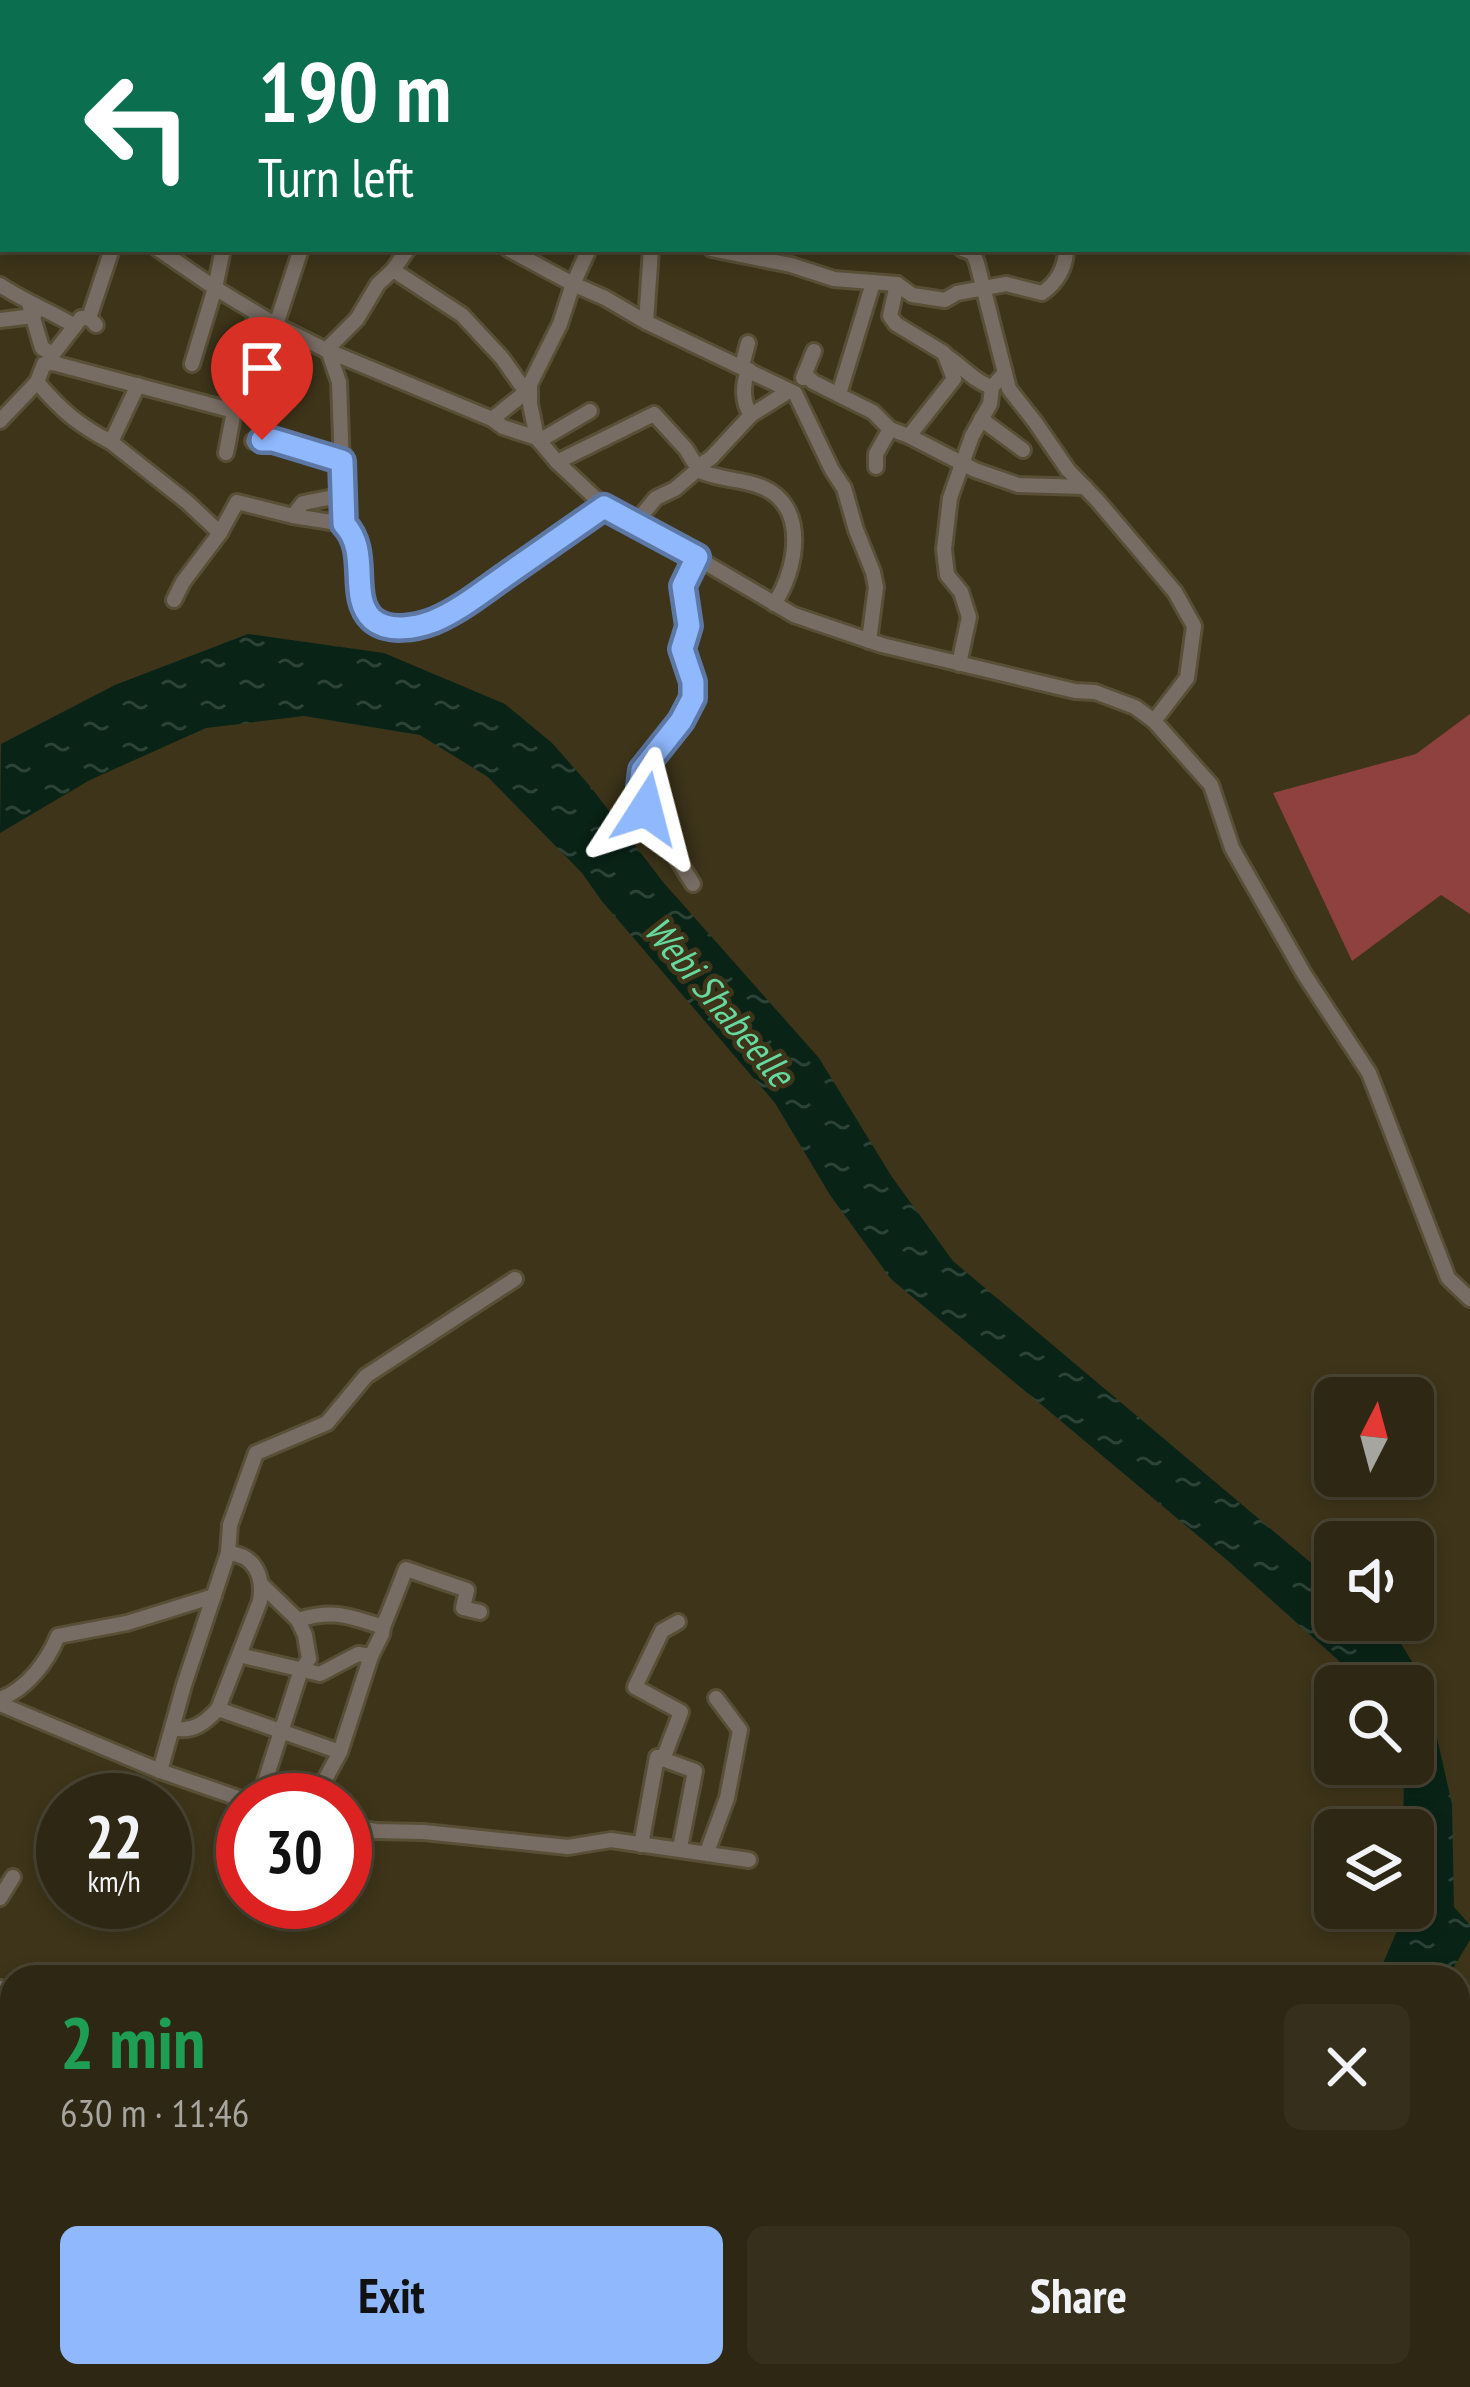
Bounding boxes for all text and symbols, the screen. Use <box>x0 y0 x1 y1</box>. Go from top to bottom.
text: 190 m <box>258 36 451 145</box>
icon: left <box>60 48 216 204</box>
text: Turn left <box>258 142 414 212</box>
pin <box>211 317 313 440</box>
icon: arrive <box>229 335 295 401</box>
position arrow <box>583 746 709 872</box>
water label: Webi Shabeelle <box>634 905 808 1099</box>
north arrow <box>1314 1377 1434 1497</box>
map controls <box>1314 1377 1434 1929</box>
button: sound <box>1314 1521 1434 1641</box>
button: search <box>1314 1665 1434 1785</box>
speed limit sign: 30 <box>216 1773 372 1929</box>
text: 22 <box>85 1797 143 1875</box>
button: layers <box>1314 1809 1434 1929</box>
text: km/h <box>87 1861 141 1900</box>
text: 2 min <box>60 1995 205 2088</box>
button: close <box>1284 2004 1410 2130</box>
text: 630 m · 11:46 <box>60 2087 249 2138</box>
button: Exit <box>60 2226 723 2364</box>
button: Share <box>747 2226 1410 2364</box>

